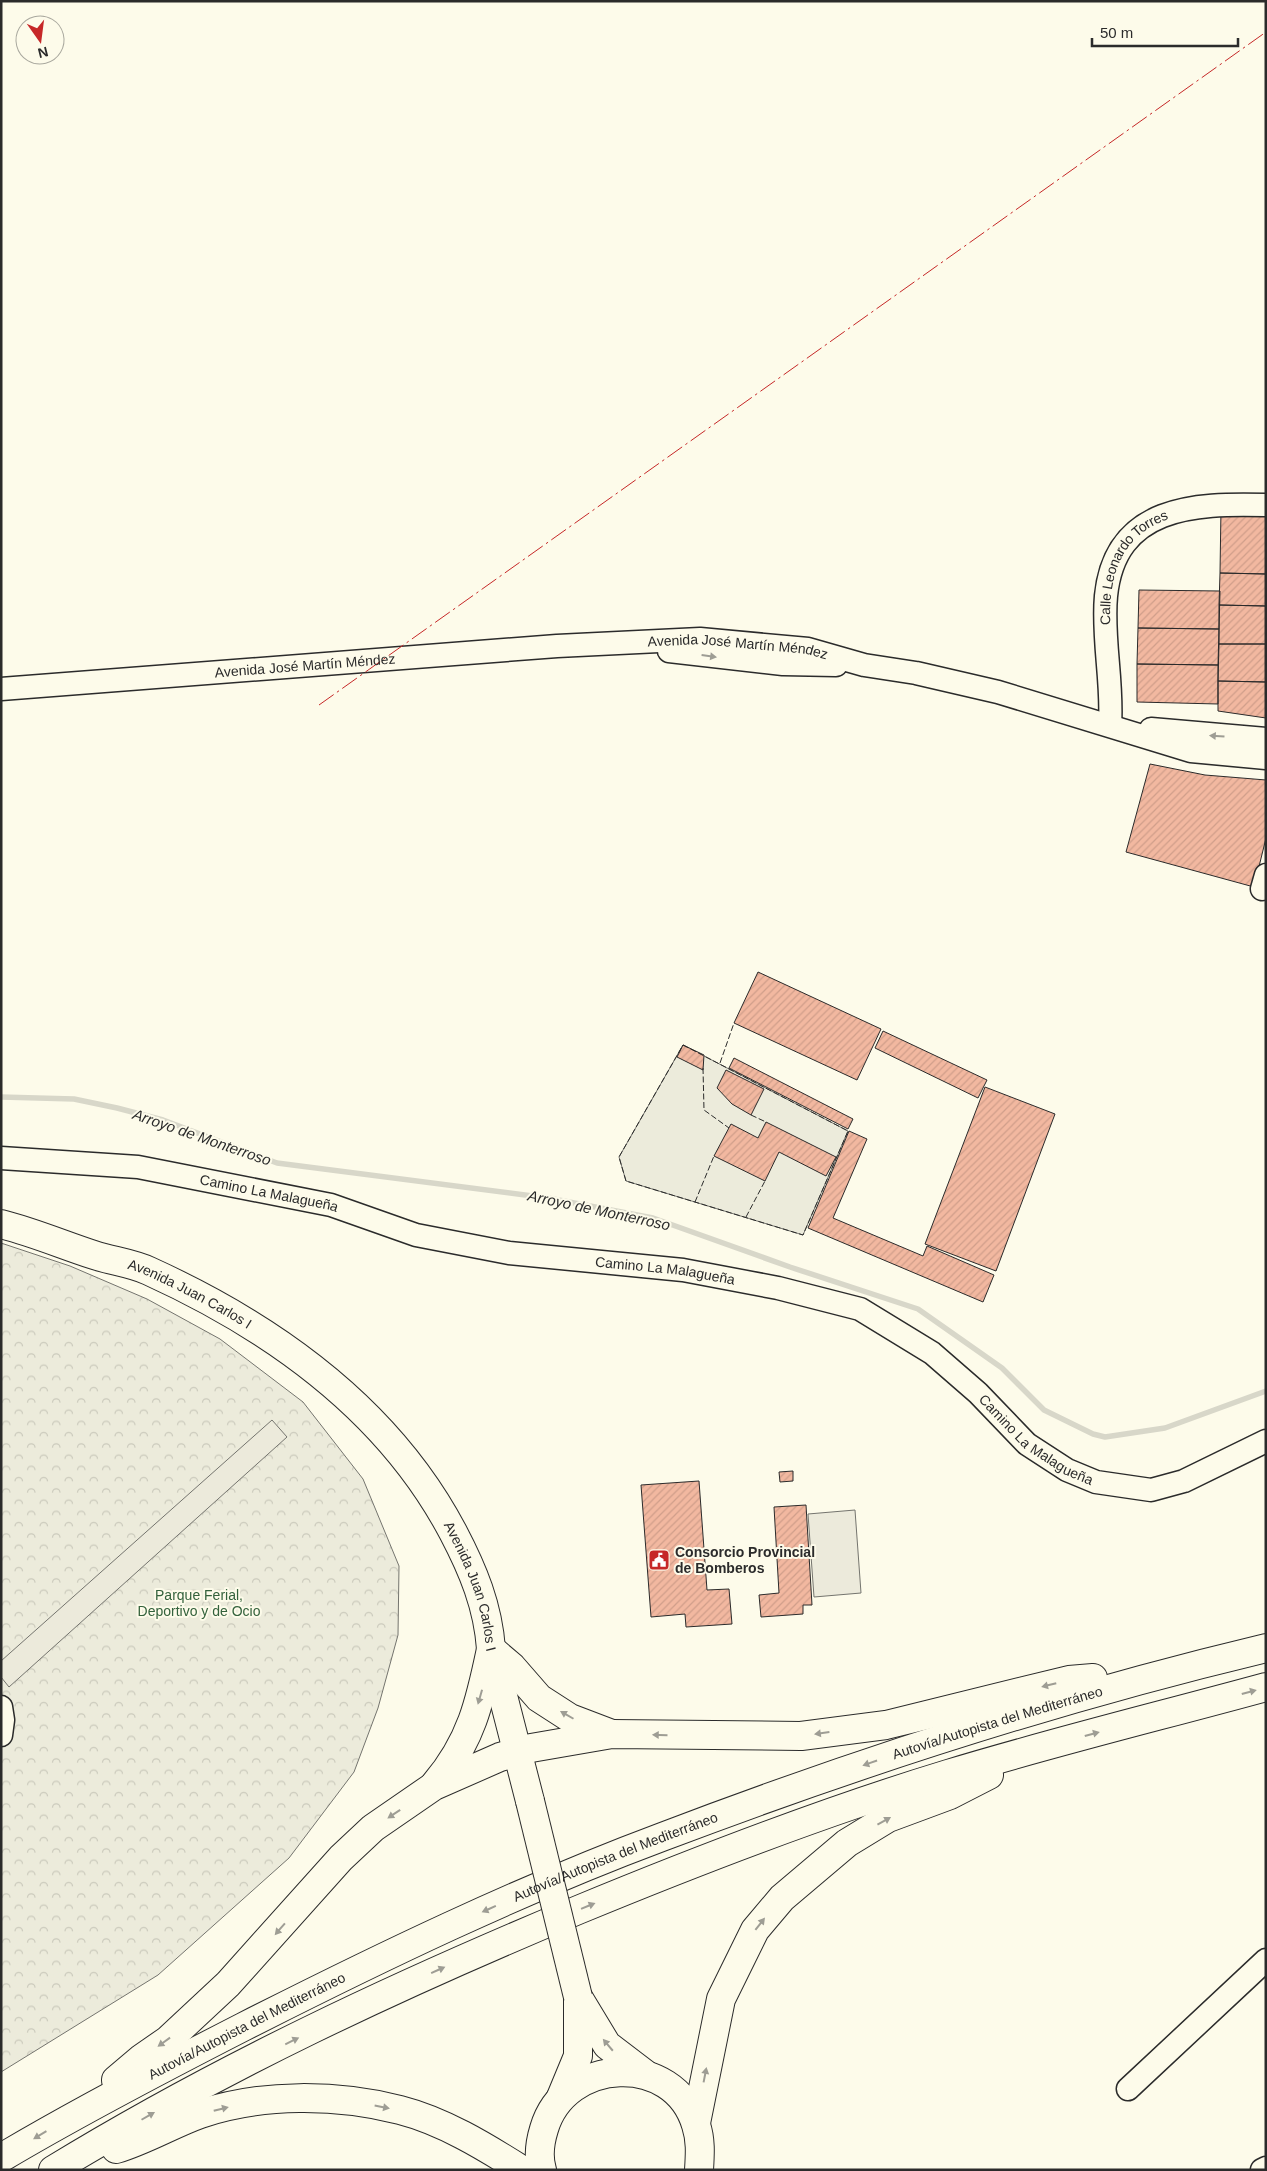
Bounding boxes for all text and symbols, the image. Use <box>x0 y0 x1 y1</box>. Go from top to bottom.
north arrow <box>15 15 65 65</box>
scale bar <box>1092 15 1238 47</box>
text: 50 m <box>1100 24 1133 41</box>
text: N <box>36 44 50 62</box>
street label: Calle Leonardo Torres <box>1097 507 1170 625</box>
street label: Avenida José Martín Méndez <box>647 631 830 662</box>
street label: Avenida José Martín Méndez <box>214 651 396 680</box>
one-way arrow <box>701 652 717 660</box>
one-way arrow <box>1209 732 1225 740</box>
water label: Arroyo de Monterroso <box>130 1105 273 1169</box>
street label: Camino La Malagueña <box>198 1171 341 1215</box>
water label: Arroyo de Monterroso <box>525 1186 672 1233</box>
street label: Camino La Malagueña <box>594 1253 737 1288</box>
street label: Avenida Juan Carlos I <box>126 1256 255 1332</box>
street label: Camino La Malagueña <box>976 1391 1096 1488</box>
street label: Avenida Juan Carlos I <box>441 1519 499 1653</box>
place label: Consorcio Provincial de Bomberos <box>675 1544 815 1576</box>
public building icon: Consorcio Provincial de Bomberos <box>647 1548 671 1572</box>
park label: Parque Ferial, Deportivo y de Ocio <box>138 1587 261 1619</box>
one-way arrow <box>1042 1681 1057 1689</box>
street label: Autovía/Autopista del Mediterráneo <box>890 1683 1104 1762</box>
one-way arrow <box>1241 1687 1256 1695</box>
one-way arrow <box>476 1689 484 1704</box>
one-way arrow <box>560 1711 573 1720</box>
one-way arrow <box>814 1729 830 1737</box>
one-way arrow <box>1084 1730 1099 1738</box>
one-way arrow <box>651 1731 667 1739</box>
one-way arrow <box>862 1760 877 1767</box>
one-way arrow <box>387 1809 400 1819</box>
street label: Autovía/Autopista del Mediterráneo <box>511 1809 720 1905</box>
one-way arrow <box>877 1817 891 1825</box>
one-way arrow <box>581 1902 595 1910</box>
one-way arrow <box>482 1906 496 1914</box>
one-way arrow <box>755 1918 766 1931</box>
one-way arrow <box>274 1922 285 1935</box>
one-way arrow <box>431 1966 445 1974</box>
street label: Autovía/Autopista del Mediterráneo <box>145 1969 348 2083</box>
one-way arrow <box>158 2037 171 2048</box>
one-way arrow <box>285 2037 299 2045</box>
one-way arrow <box>603 2039 614 2052</box>
one-way arrow <box>701 2067 709 2083</box>
one-way arrow <box>375 2103 391 2111</box>
one-way arrow <box>213 2105 228 2113</box>
one-way arrow <box>141 2111 154 2120</box>
one-way arrow <box>33 2131 46 2140</box>

